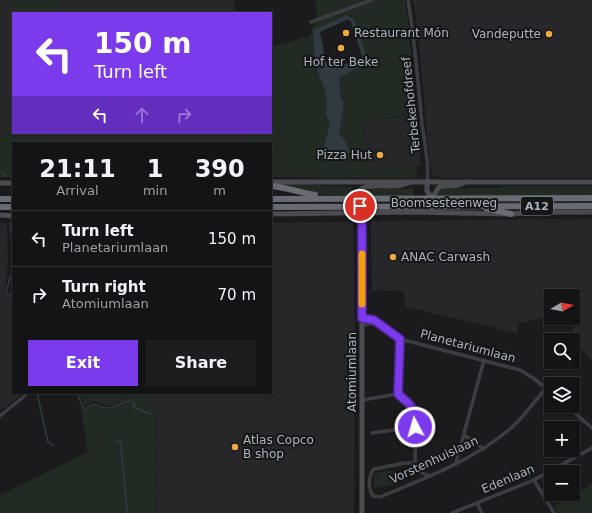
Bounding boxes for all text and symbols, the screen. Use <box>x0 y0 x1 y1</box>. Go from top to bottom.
place label: Restaurant Món <box>354 26 449 40</box>
text: 150 m <box>94 27 191 60</box>
place label: Vandeputte <box>472 27 541 41</box>
icon: left <box>28 28 80 80</box>
marker: Restaurant Món <box>341 28 351 38</box>
marker: Vandeputte <box>544 29 554 39</box>
marker: Hof ter Beke <box>336 43 346 53</box>
place label: Hof ter Beke <box>304 55 378 69</box>
street label: Terbekehofdreef <box>399 55 423 155</box>
text: Turn left <box>94 61 167 82</box>
icon: left <box>89 104 111 126</box>
icon: ahead <box>131 104 153 126</box>
icon: right <box>173 104 195 126</box>
place label: Pizza Hut <box>317 148 372 162</box>
marker: Pizza Hut <box>375 150 385 160</box>
text: 21:11 <box>39 155 116 183</box>
text: 1 <box>147 155 163 183</box>
text: 390 <box>195 155 245 183</box>
text: Arrival <box>56 183 99 198</box>
text: min <box>143 183 167 198</box>
text: m <box>213 183 226 198</box>
pin <box>343 189 377 223</box>
icon: arrive <box>349 195 371 217</box>
street label: Boomsesteenweg <box>391 196 497 210</box>
road number: A12 <box>521 197 553 215</box>
text: Turn left <box>62 222 134 240</box>
icon: left <box>28 228 50 250</box>
text: 150 m <box>208 230 256 248</box>
text: Planetariumlaan <box>62 240 168 255</box>
place label: ANAC Carwash <box>401 250 490 264</box>
marker: ANAC Carwash <box>388 252 398 262</box>
text: Turn right <box>62 278 146 296</box>
icon: right <box>28 284 50 306</box>
text: 70 m <box>218 286 256 304</box>
north arrow <box>544 289 580 325</box>
map controls <box>544 289 580 501</box>
text: Atomiumlaan <box>62 296 149 311</box>
street label: Planetariumlaan <box>419 327 517 365</box>
street label: Atomiumlaan <box>345 332 359 412</box>
button: search <box>544 333 580 369</box>
button: Exit <box>28 340 138 386</box>
button: Share <box>146 340 256 386</box>
button: layers <box>544 377 580 413</box>
position arrow <box>394 406 436 448</box>
button: + <box>544 421 580 457</box>
place label: Atlas Copco B shop <box>243 433 314 461</box>
street label: Vorstenhuislaan <box>388 433 480 487</box>
marker: Atlas Copco B shop <box>230 442 240 452</box>
street label: Edenlaan <box>480 462 536 496</box>
button: − <box>544 465 580 501</box>

